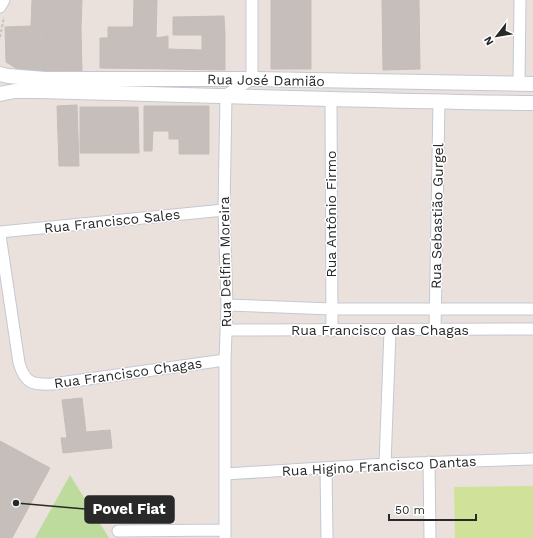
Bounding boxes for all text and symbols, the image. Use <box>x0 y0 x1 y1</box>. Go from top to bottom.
north arrow <box>477 16 517 56</box>
text: N <box>481 34 497 48</box>
street label: Rua José Damião <box>207 71 325 89</box>
street label: Rua Sebastião Gurgel <box>428 142 446 289</box>
street label: Rua Antônio Firmo <box>323 151 339 277</box>
street label: Rua Delfim Moreira <box>216 196 234 328</box>
street label: Rua Francisco Sales <box>43 206 181 236</box>
street label: Rua Francisco das Chagas <box>291 322 469 338</box>
street label: Rua Francisco Chagas <box>53 355 203 391</box>
street label: Rua Higino Francisco Dantas <box>281 453 477 479</box>
callout: Povel Fiat <box>85 496 174 523</box>
scale bar <box>389 496 476 522</box>
text: Povel Fiat <box>92 500 166 518</box>
text: 50 m <box>395 503 425 517</box>

